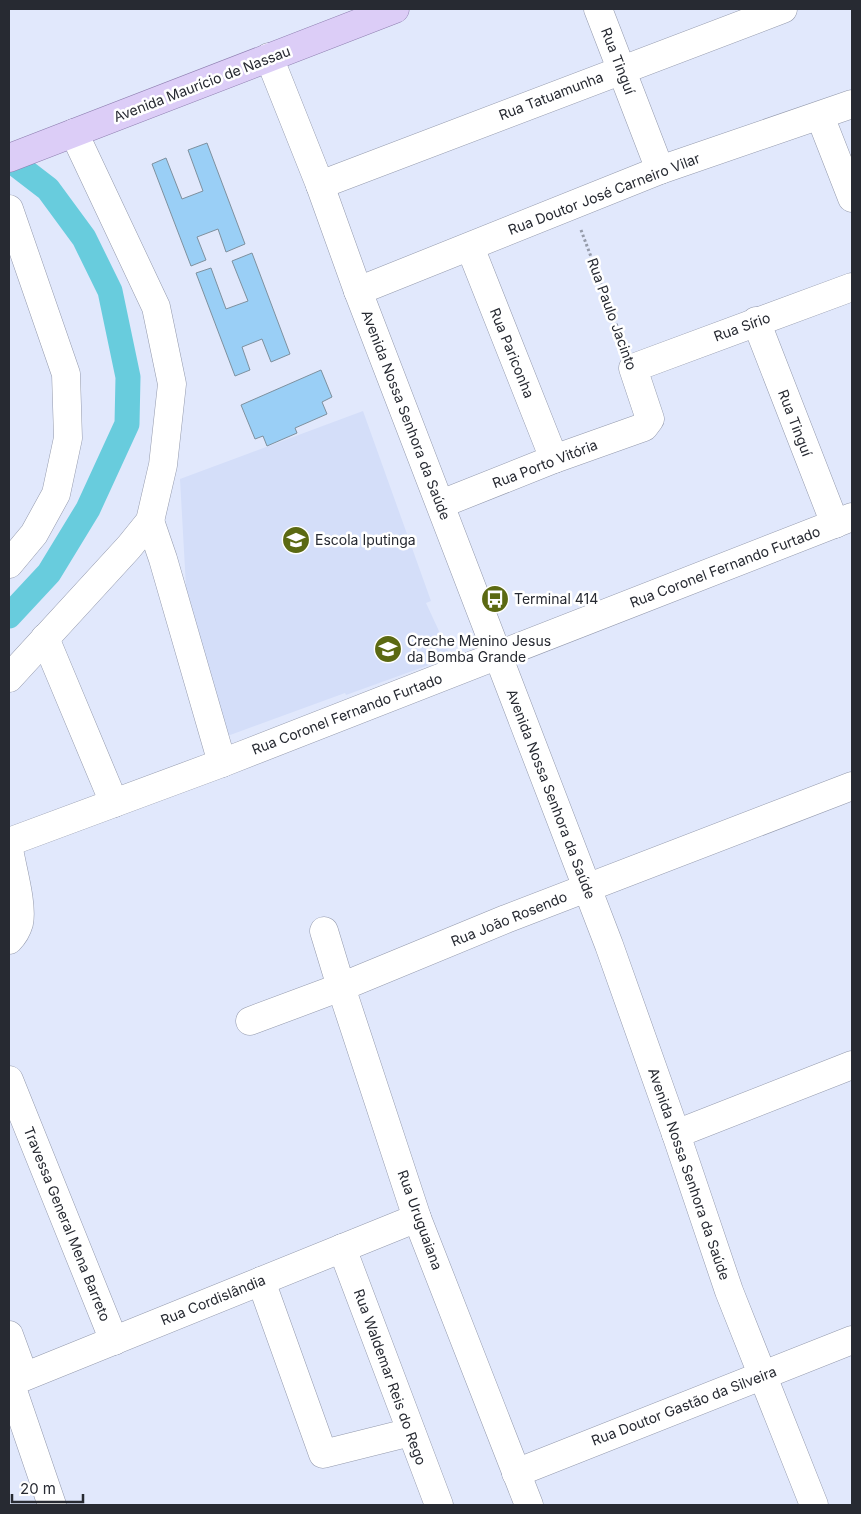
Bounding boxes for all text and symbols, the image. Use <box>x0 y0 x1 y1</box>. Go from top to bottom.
street label: Rua Tinguí <box>598 25 639 97</box>
street label: Avenida Maurício de Nassau <box>111 42 293 125</box>
street label: Rua Tatuamunha <box>496 68 606 123</box>
street label: Rua Doutor José Carneiro Vilar <box>505 149 702 238</box>
street label: Rua Paulo Jacinto <box>584 255 641 372</box>
street label: Rua Pariconha <box>487 305 538 400</box>
street label: Avenida Nossa Senhora da Saúde <box>359 307 454 522</box>
street label: Rua Sírio <box>711 308 772 345</box>
street label: Rua Tinguí <box>775 387 816 459</box>
street label: Rua Porto Vitória <box>490 436 600 491</box>
street label: Rua Coronel Fernando Furtado <box>627 522 822 611</box>
school or university icon: Escola Iputinga <box>281 525 311 555</box>
place label: Escola Iputinga <box>315 531 416 548</box>
bus stop icon: Terminal 414 <box>480 584 510 614</box>
place label: Terminal 414 <box>514 590 598 607</box>
place label: Creche Menino Jesus da Bomba Grande <box>407 632 551 665</box>
school or university icon: Creche Menino Jesus da Bomba Grande <box>373 634 403 664</box>
street label: Rua Coronel Fernando Furtado <box>249 669 444 758</box>
street label: Avenida Nossa Senhora da Saúde <box>504 686 599 901</box>
street label: Rua João Rosendo <box>448 887 569 950</box>
street label: Avenida Nossa Senhora da Saúde <box>645 1065 734 1282</box>
street label: Travessa General Mena Barreto <box>21 1124 114 1324</box>
street label: Rua Uruguaiana <box>394 1168 446 1272</box>
street label: Rua Cordislândia <box>158 1271 268 1328</box>
street label: Rua Waldemar Reis do Rego <box>351 1287 430 1467</box>
street label: Rua Doutor Gastão da Silveira <box>589 1362 779 1449</box>
scale bar <box>12 1472 84 1504</box>
text: 20 m <box>20 1479 56 1498</box>

